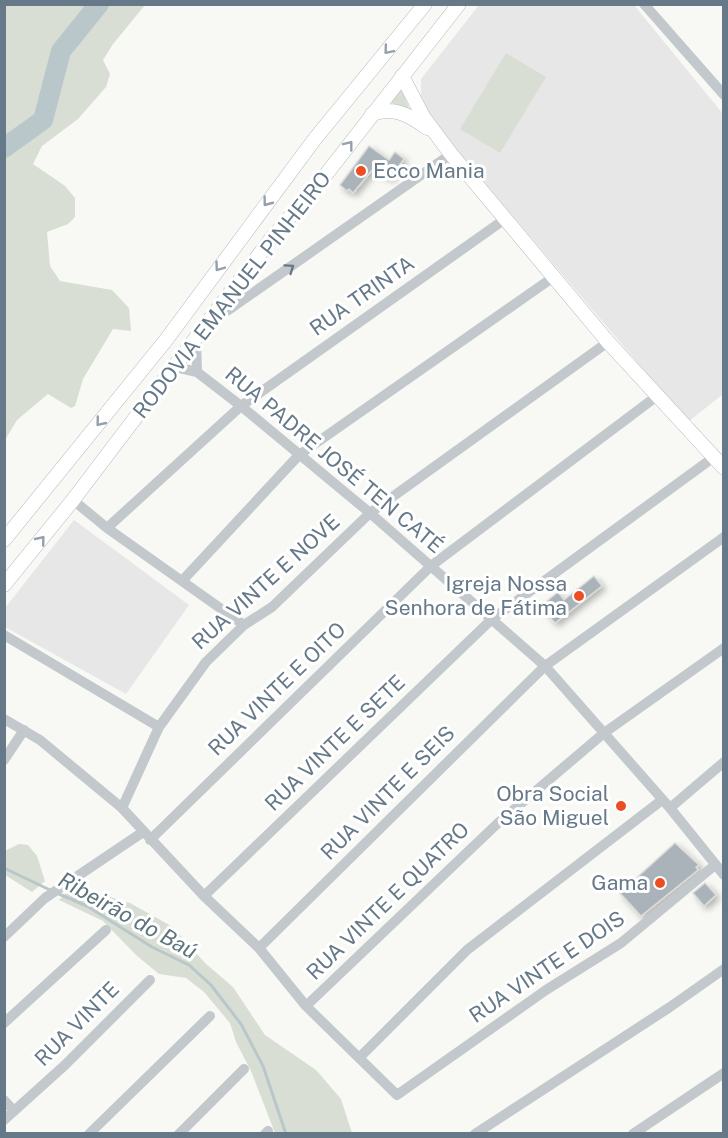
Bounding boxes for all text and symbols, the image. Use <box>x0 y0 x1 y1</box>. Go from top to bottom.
one-way arrow <box>384 43 395 54</box>
one-way arrow <box>341 141 352 152</box>
place label: Ecco Mania <box>373 158 485 183</box>
marker: Ecco Mania <box>354 164 368 178</box>
street label: RODOVIA EMANUEL PINHEIRO <box>127 166 336 423</box>
one-way arrow <box>263 196 274 207</box>
street label: RUA TRINTA <box>305 250 419 341</box>
one-way arrow <box>216 261 227 272</box>
one-way arrow <box>283 264 294 275</box>
street label: RUA PADRE JOSÉ TEN CATÉ <box>220 361 448 558</box>
one-way arrow <box>97 415 108 426</box>
street label: RUA VINTE E NOVE <box>187 509 345 654</box>
one-way arrow <box>34 536 45 547</box>
place label: Igreja Nossa Senhora de Fátima <box>385 571 567 620</box>
marker: Igreja Nossa Senhora de Fátima <box>572 589 586 603</box>
street label: RUA VINTE E OITO <box>203 617 350 761</box>
street label: RUA VINTE E SETE <box>259 669 410 816</box>
street label: RUA VINTE E SEIS <box>315 720 460 865</box>
place label: Obra Social São Miguel <box>496 781 609 830</box>
marker: Obra Social São Miguel <box>614 799 628 813</box>
street label: RUA VINTE E QUATRO <box>301 817 474 985</box>
water label: Ribeirão do Baú <box>54 866 202 964</box>
place label: Gama <box>591 870 648 895</box>
marker: Gama <box>653 876 667 890</box>
street label: RUA VINTE E DOIS <box>464 905 629 1028</box>
street label: RUA VINTE <box>29 976 124 1071</box>

